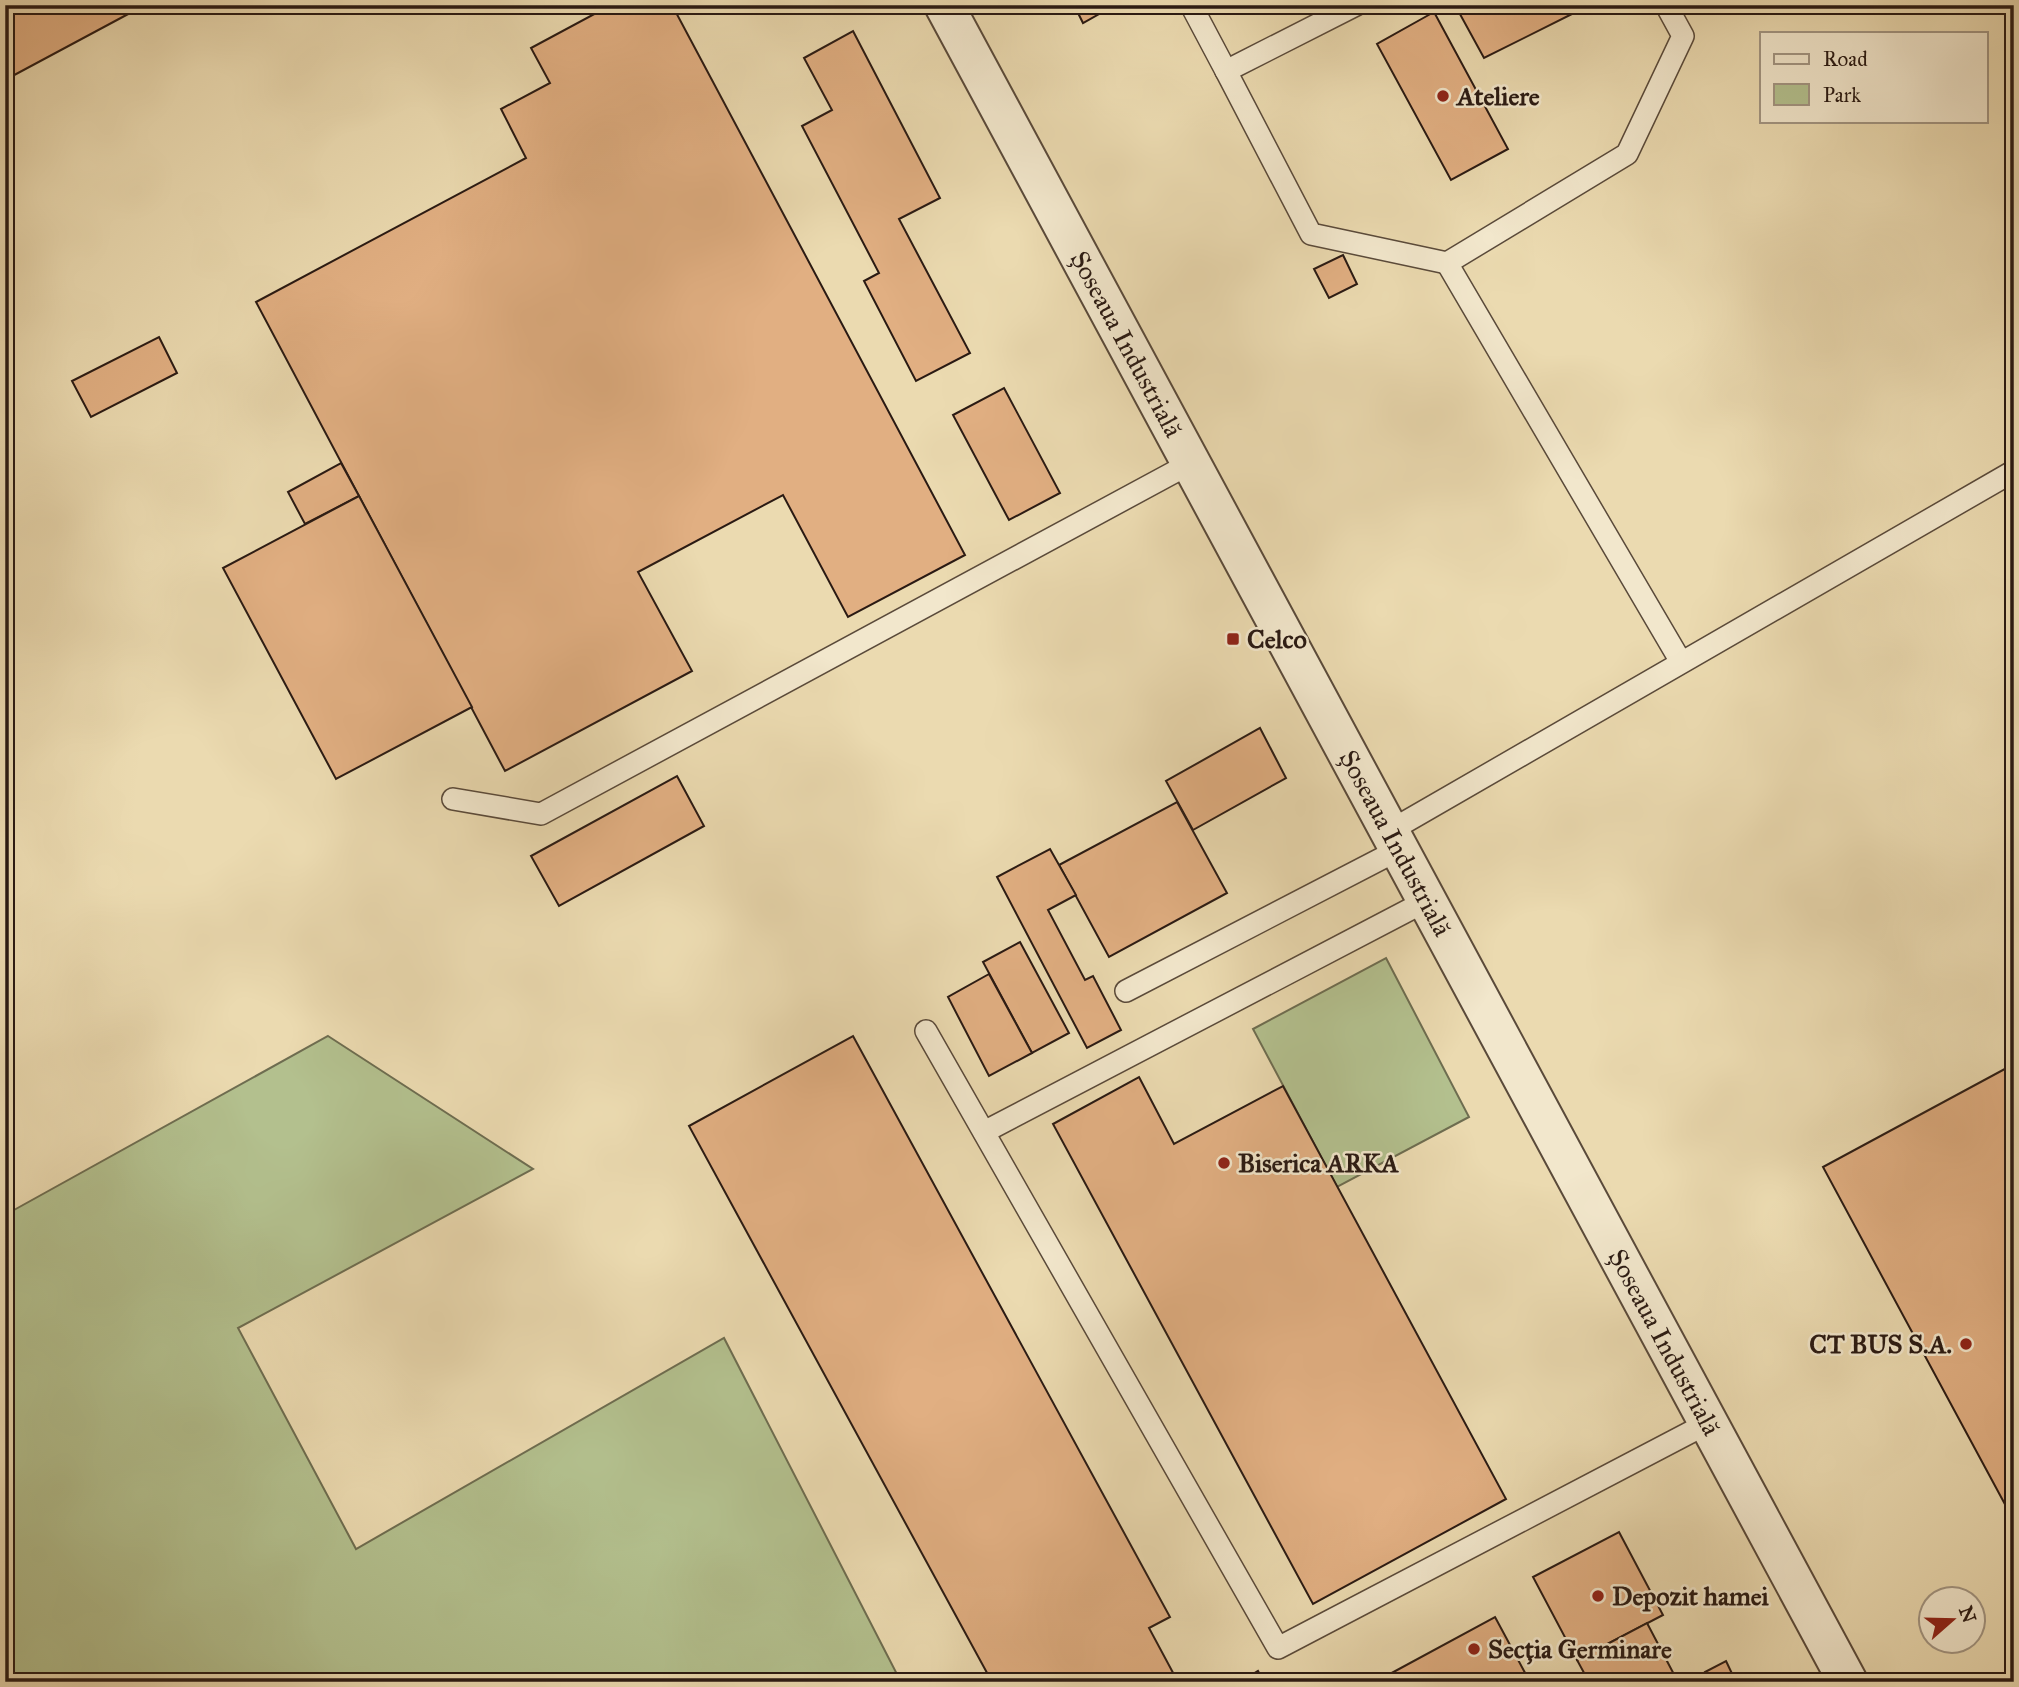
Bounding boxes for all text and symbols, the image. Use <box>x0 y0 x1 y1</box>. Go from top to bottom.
legend <box>1760 32 1988 122</box>
text: Road <box>1823 46 1868 72</box>
place label: Ateliere <box>1455 80 1540 112</box>
text: Park <box>1823 82 1861 108</box>
marker: Ateliere <box>1435 88 1451 104</box>
street label: Șoseaua Industrială <box>1064 245 1190 443</box>
place label: Celco <box>1247 623 1307 655</box>
marker: Celco <box>1225 631 1241 647</box>
street label: Șoseaua Industrială <box>1333 744 1459 942</box>
place label: Biserica ARKA <box>1238 1147 1399 1179</box>
marker: Biserica ARKA <box>1216 1155 1232 1171</box>
street label: Șoseaua Industrială <box>1602 1243 1728 1441</box>
place label: CT BUS S.A. <box>1809 1328 1952 1360</box>
marker: CT BUS S.A. <box>1958 1336 1974 1352</box>
place label: Depozit hamei <box>1612 1580 1770 1612</box>
north arrow <box>1918 1586 1988 1656</box>
marker: Depozit hamei <box>1590 1588 1606 1604</box>
text: N <box>1954 1603 1981 1626</box>
place label: Secția Germinare <box>1488 1633 1672 1665</box>
marker: Secția Germinare <box>1466 1641 1482 1657</box>

